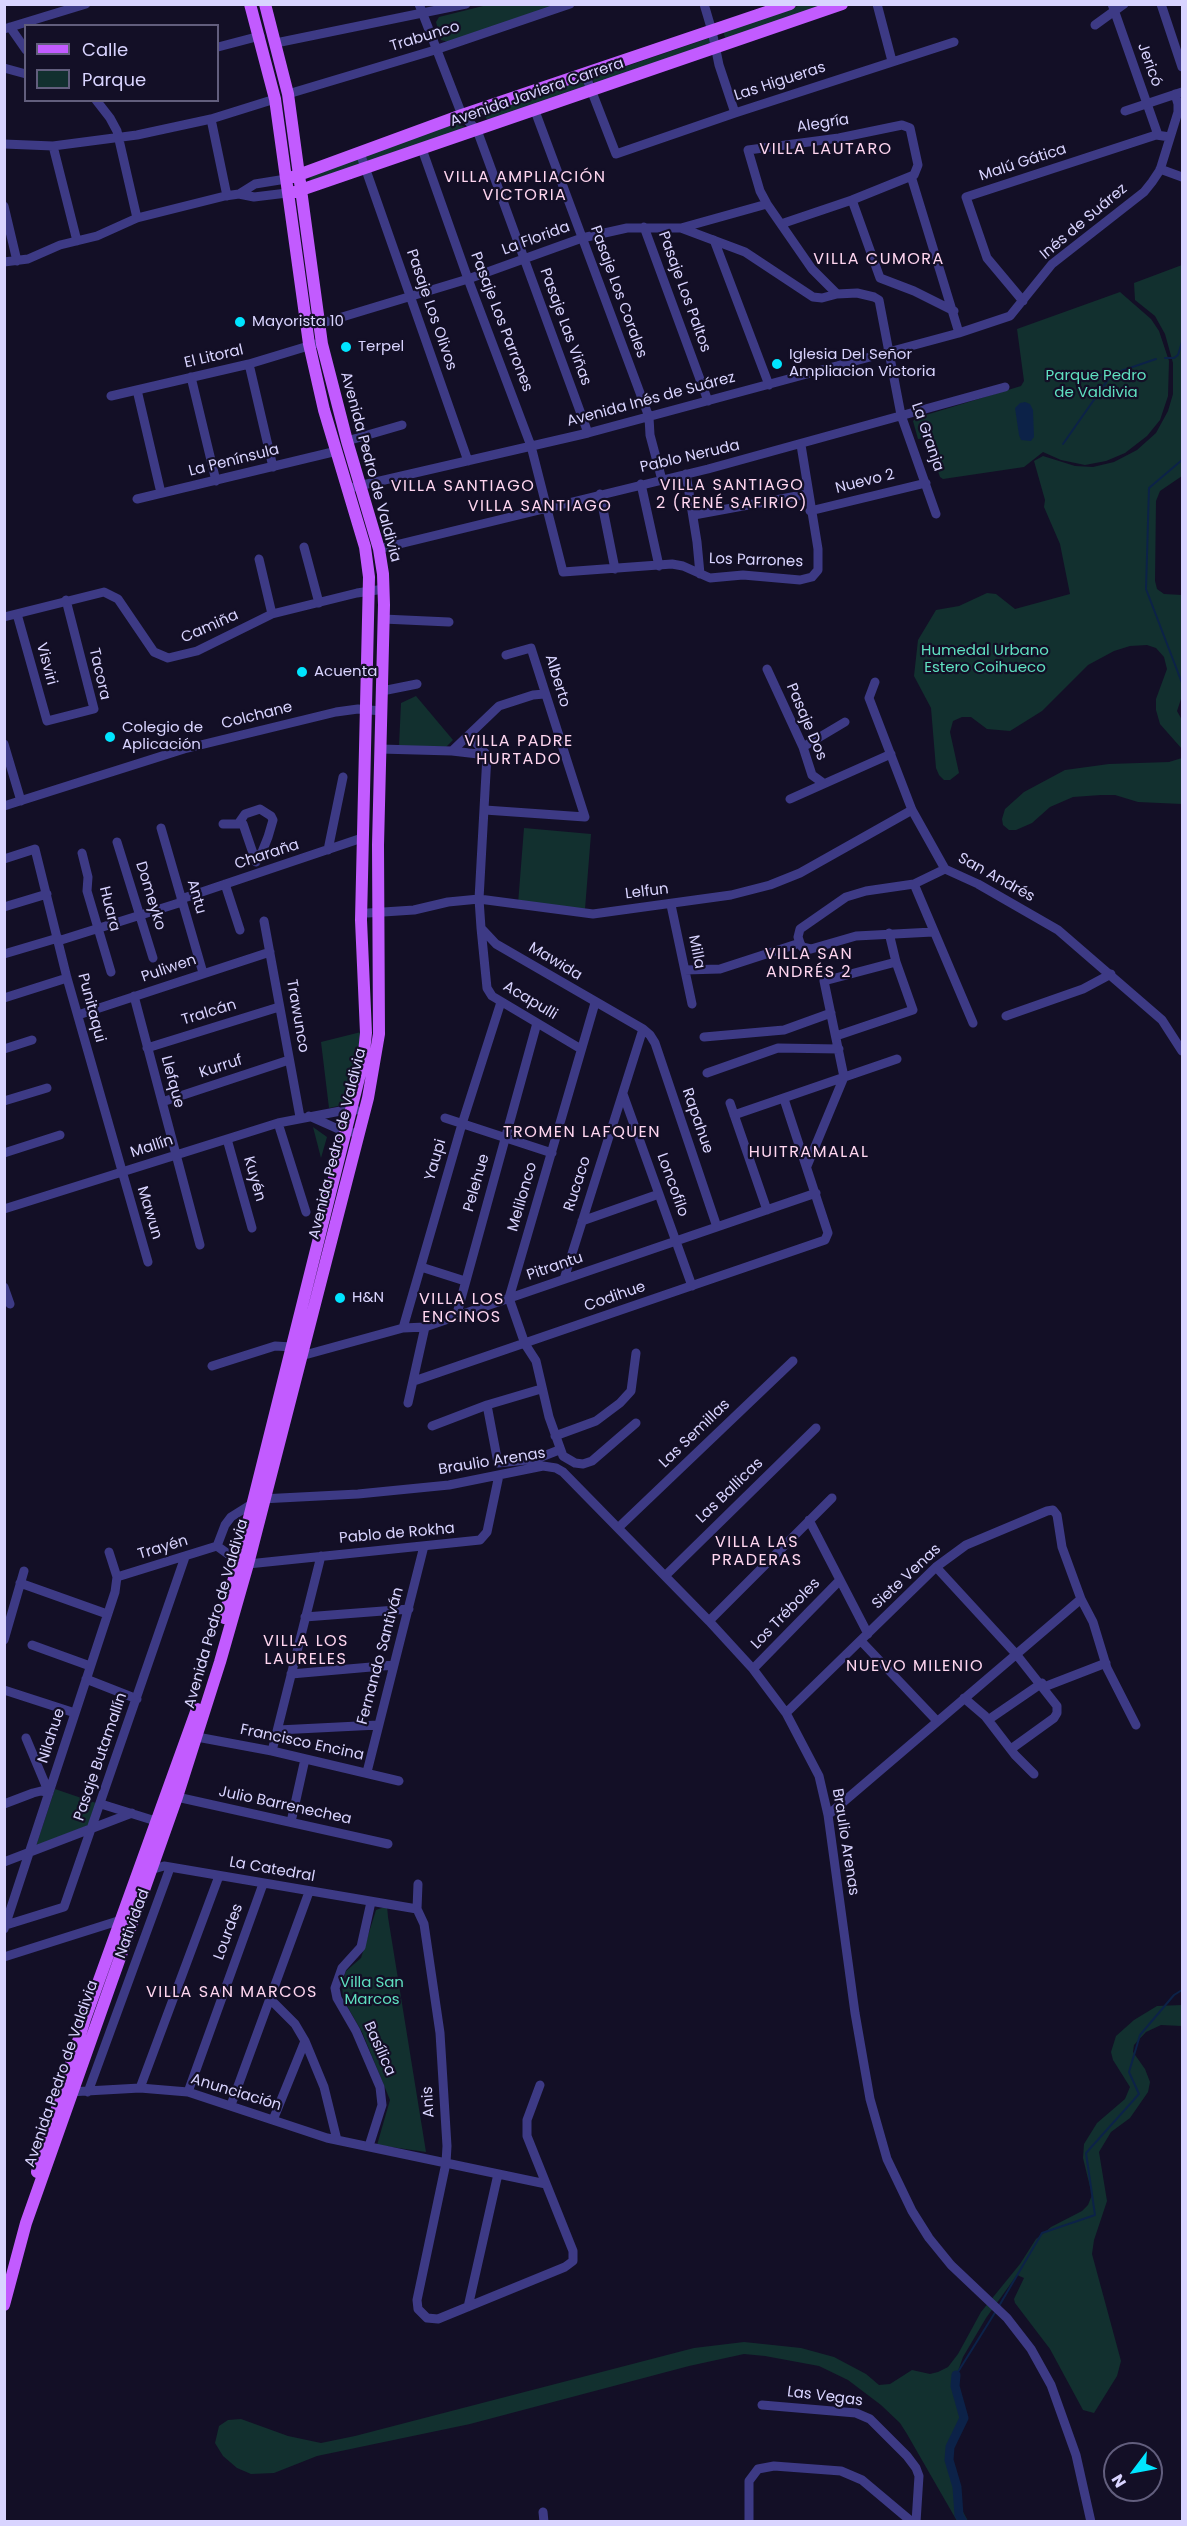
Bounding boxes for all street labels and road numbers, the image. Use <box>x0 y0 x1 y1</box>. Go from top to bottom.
street label: Trabunco <box>388 18 462 56</box>
street label: Jericó <box>1133 41 1165 89</box>
street label: Avenida Javiera Carrera <box>448 55 626 131</box>
street label: Las Higueras <box>732 59 828 105</box>
street label: Alegría <box>796 111 850 137</box>
street label: Malú Gática <box>977 140 1069 186</box>
street label: Inés de Suárez <box>1037 180 1131 264</box>
street label: La Florida <box>500 218 572 260</box>
street label: Pasaje Los Corales <box>586 223 650 361</box>
street label: Pasaje Los Paltos <box>654 229 714 355</box>
street label: Pasaje Los Olivos <box>402 247 460 373</box>
street label: Pasaje Los Parrones <box>466 250 536 394</box>
street label: Pasaje Las Viñas <box>535 266 595 388</box>
street label: El Litoral <box>183 341 245 373</box>
street label: Avenida Inés de Suárez <box>565 369 737 431</box>
street label: Avenida Pedro de Valdivia <box>336 370 404 564</box>
street label: La Granja <box>907 400 947 474</box>
street label: Pablo Neruda <box>638 437 742 477</box>
street label: La Península <box>187 441 281 481</box>
street label: Nuevo 2 <box>834 466 896 498</box>
street label: Los Parrones <box>709 550 803 572</box>
street label: Camiña <box>179 606 241 648</box>
street label: Visviri <box>32 641 60 687</box>
street label: Tacora <box>84 646 114 702</box>
street label: Alberto <box>541 653 573 709</box>
street label: Pasaje Dos <box>782 681 830 763</box>
street label: Colchane <box>220 698 294 734</box>
street label: Charaña <box>232 836 302 874</box>
street label: San Andrés <box>954 849 1038 907</box>
street label: Domeyko <box>131 860 169 932</box>
street label: Antu <box>183 878 209 916</box>
street label: Lelfun <box>624 880 670 904</box>
street label: Huara <box>95 885 123 933</box>
street label: Milla <box>684 934 708 970</box>
street label: Mawida <box>525 939 585 985</box>
street label: Puliwen <box>139 951 199 987</box>
street label: Punitaqui <box>73 972 109 1044</box>
street label: Trawunco <box>282 978 312 1054</box>
street label: Acapulli <box>500 978 560 1024</box>
street label: Tralcán <box>179 996 239 1030</box>
street label: Avenida Pedro de Valdivia <box>306 1047 370 1241</box>
street label: Kurruf <box>197 1052 245 1082</box>
street label: Llefque <box>156 1054 188 1110</box>
street label: Rapahue <box>677 1086 717 1156</box>
street label: Mallín <box>128 1132 176 1162</box>
street label: Yaupi <box>422 1137 450 1183</box>
street label: Loncofilo <box>652 1151 692 1219</box>
street label: Pelehue <box>460 1152 494 1214</box>
street label: Kuyén <box>239 1154 269 1204</box>
street label: Rucaco <box>561 1154 595 1214</box>
street label: Melilonco <box>505 1160 541 1234</box>
street label: Mawun <box>132 1184 166 1242</box>
street label: Pitrantu <box>525 1249 585 1285</box>
street label: Codihue <box>582 1278 648 1316</box>
street label: Las Semillas <box>656 1396 734 1472</box>
street label: Braulio Arenas <box>437 1445 547 1479</box>
street label: Las Ballicas <box>693 1455 767 1527</box>
street label: Avenida Pedro de Valdivia <box>181 1517 253 1711</box>
street label: Pablo de Rokha <box>338 1520 456 1548</box>
street label: Trayén <box>136 1532 190 1564</box>
street label: Siete Venas <box>869 1541 945 1613</box>
street label: Los Tréboles <box>748 1575 824 1653</box>
street label: Fernando Santiván <box>354 1585 408 1727</box>
street label: Pasaje Butamallín <box>71 1690 131 1824</box>
street label: Nilahue <box>35 1706 69 1766</box>
street label: Francisco Encina <box>238 1721 366 1765</box>
street label: Julio Barrenechea <box>217 1783 353 1829</box>
street label: Braulio Arenas <box>828 1787 862 1897</box>
street label: La Catedral <box>228 1854 316 1886</box>
street label: Natividad <box>112 1887 154 1961</box>
street label: Lourdes <box>211 1901 247 1963</box>
street label: Avenida Pedro de Valdivia <box>22 1978 102 2170</box>
street label: Basílica <box>359 2019 399 2079</box>
street label: Anunciación <box>188 2071 284 2115</box>
street label: Anis <box>419 2086 439 2118</box>
street label: Las Vegas <box>786 2383 864 2411</box>

